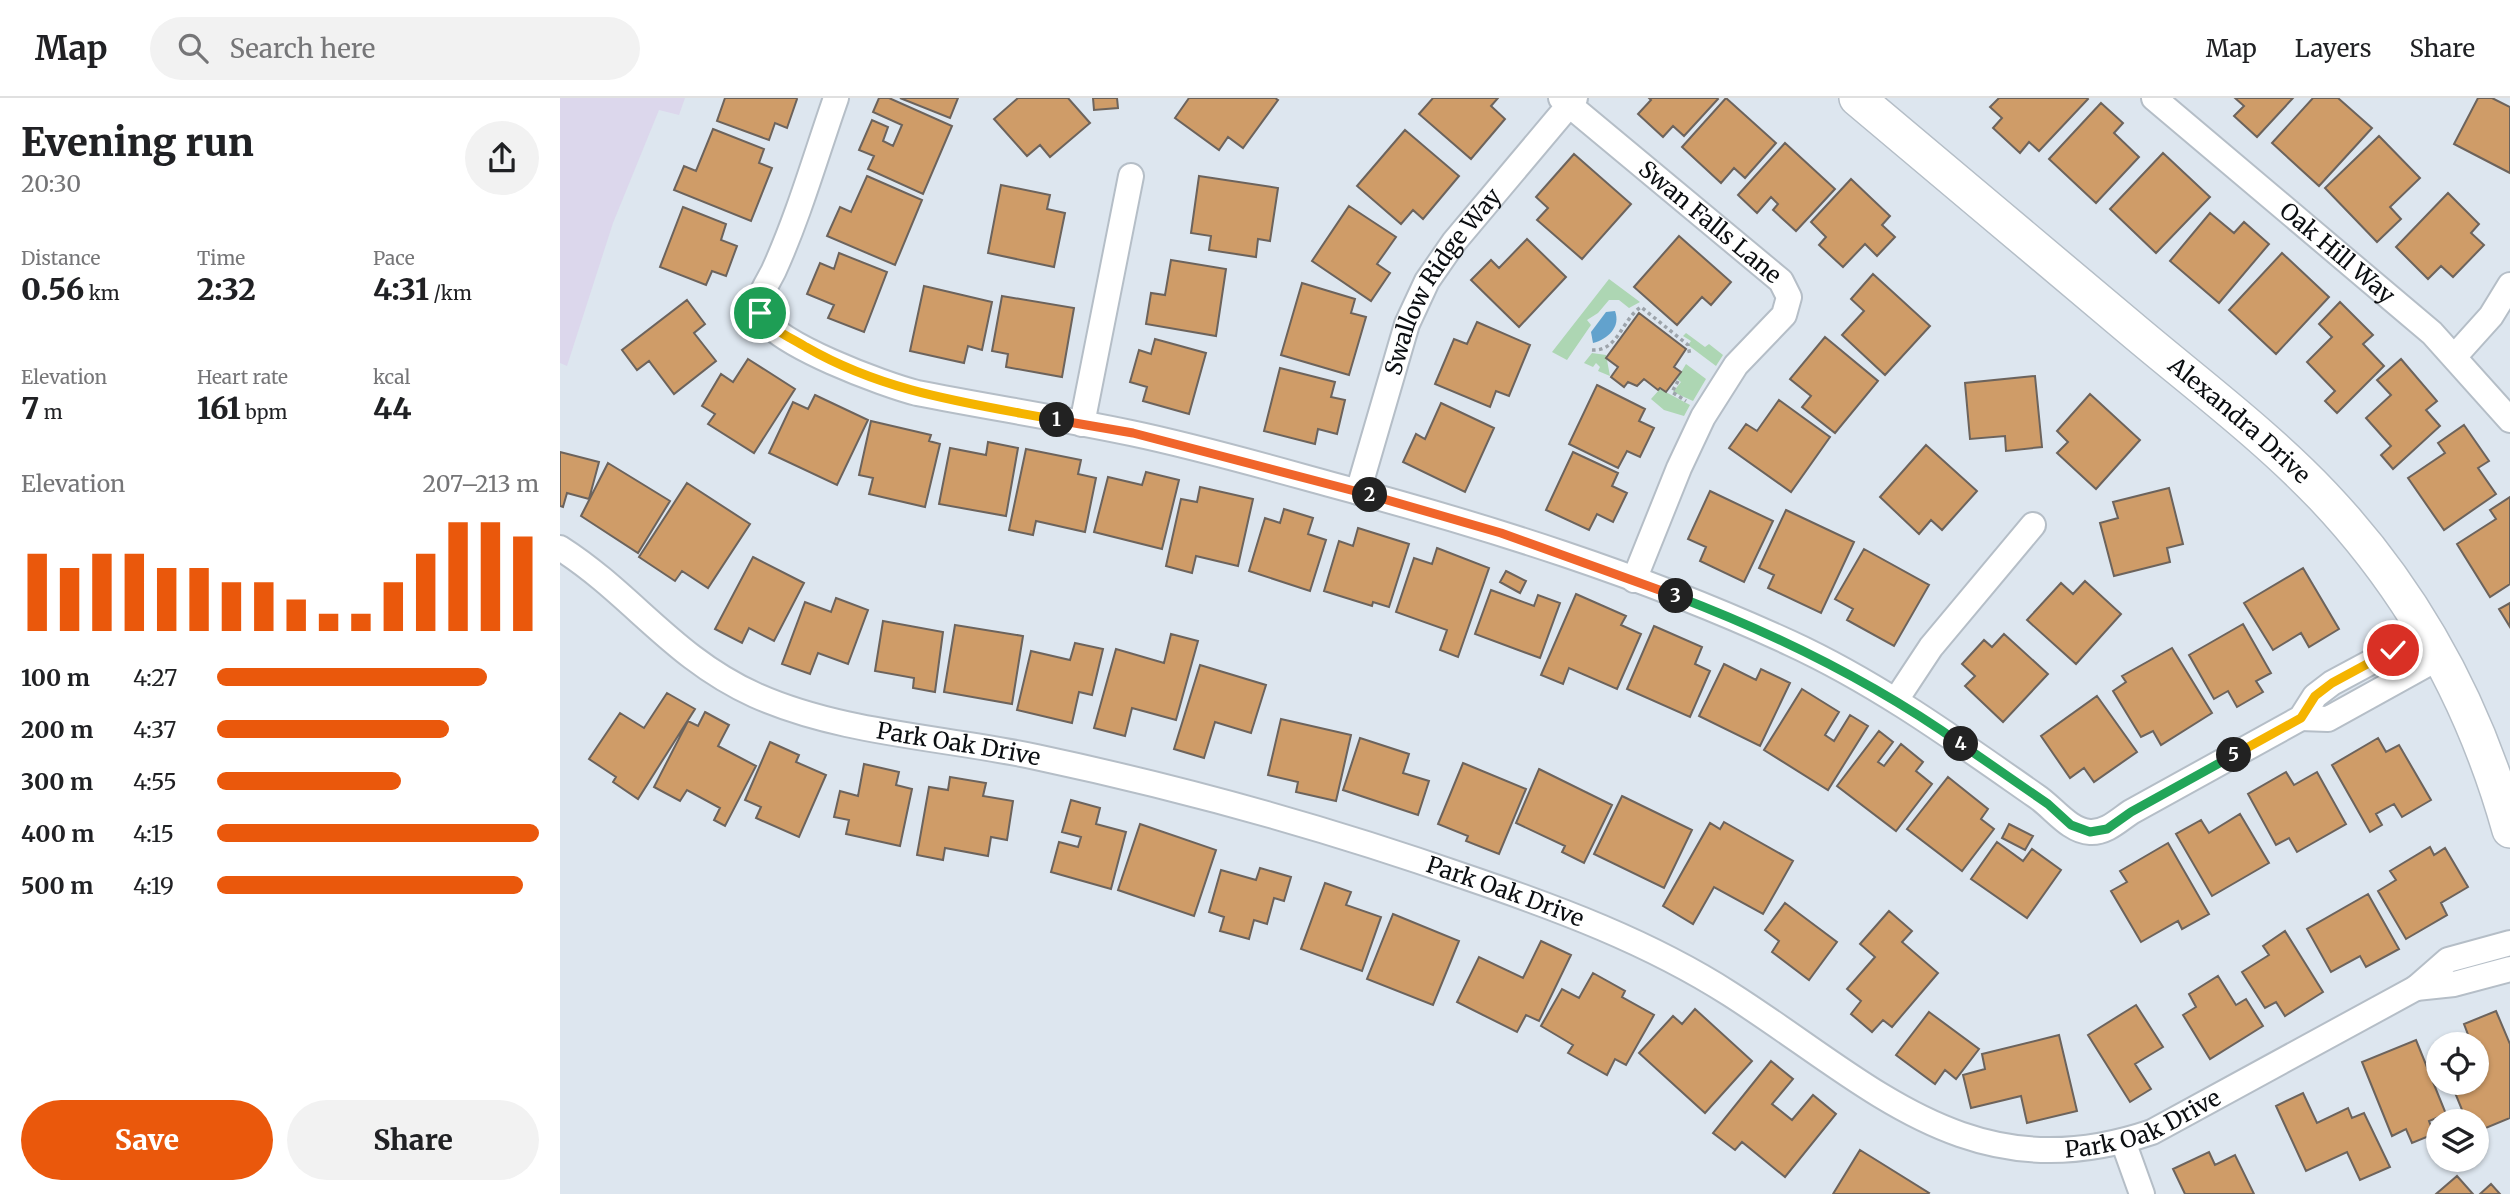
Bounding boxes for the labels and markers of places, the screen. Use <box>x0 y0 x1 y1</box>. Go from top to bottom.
pin <box>730 283 790 343</box>
pin: 1 <box>1040 402 1074 438</box>
pin: 2 <box>1352 478 1388 512</box>
pin: 3 <box>1658 578 1694 614</box>
pin <box>2363 620 2423 680</box>
pin: 4 <box>1944 726 1978 762</box>
pin: 5 <box>2216 738 2252 772</box>

